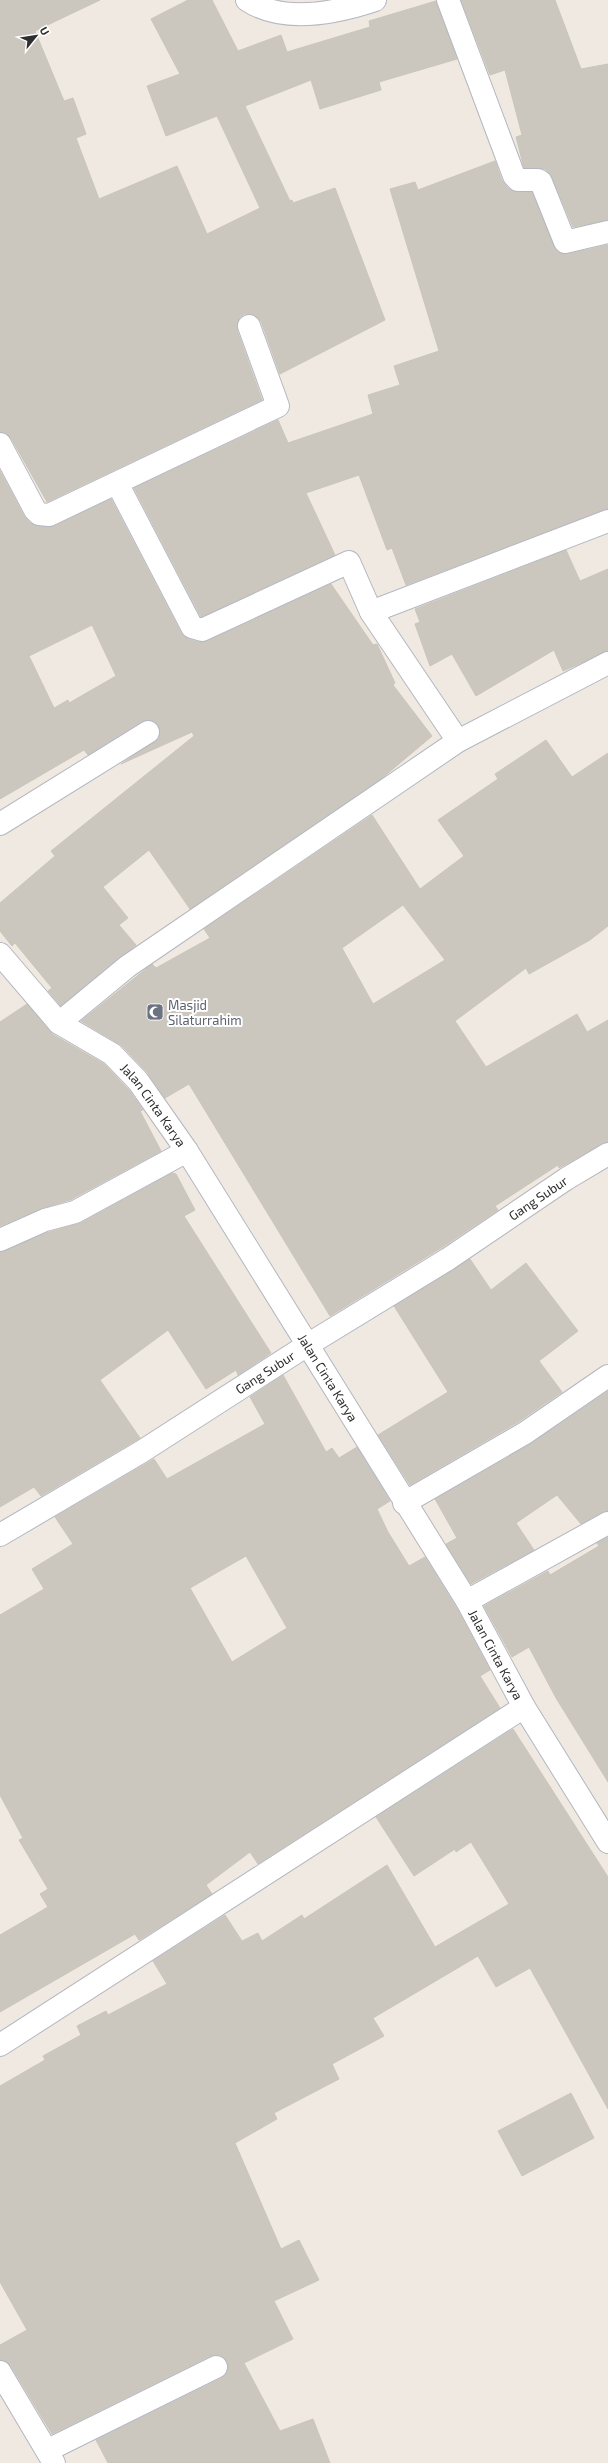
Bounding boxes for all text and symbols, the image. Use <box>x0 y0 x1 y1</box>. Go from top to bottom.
north arrow <box>16 16 56 56</box>
text: U <box>38 24 53 37</box>
place label: Masjid Silaturrahim <box>168 997 242 1028</box>
mosque icon: Masjid Silaturrahim <box>145 1002 165 1022</box>
street label: Jalan Cinta Karya <box>117 1060 190 1150</box>
street label: Gang Subur <box>505 1172 571 1224</box>
street label: Jalan Cinta Karya <box>295 1331 361 1424</box>
street label: Gang Subur <box>232 1347 298 1397</box>
street label: Jalan Cinta Karya <box>465 1607 527 1703</box>

